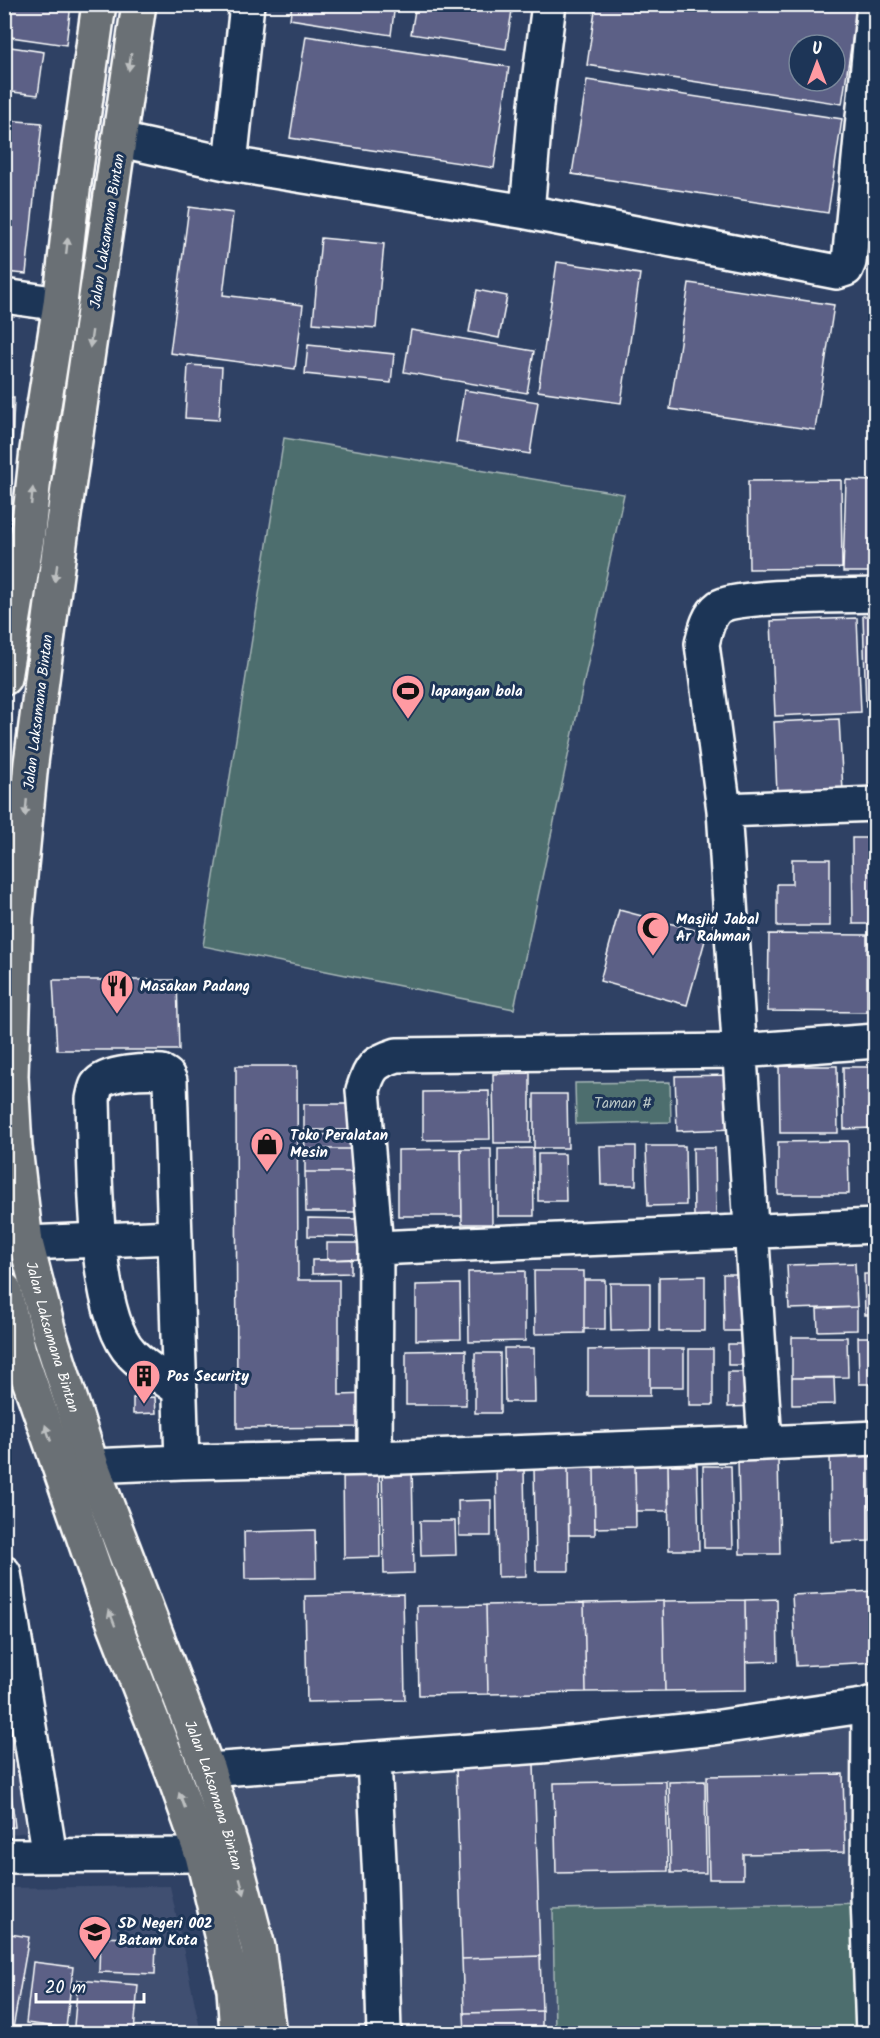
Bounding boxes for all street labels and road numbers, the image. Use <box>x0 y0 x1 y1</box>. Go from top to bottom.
street label: Jalan Laksamana Bintan <box>84 152 132 310</box>
street label: Jalan Laksamana Bintan <box>18 633 60 791</box>
street label: Jalan Laksamana Bintan <box>18 1259 85 1416</box>
street label: Jalan Laksamana Bintan <box>177 1717 248 1873</box>

